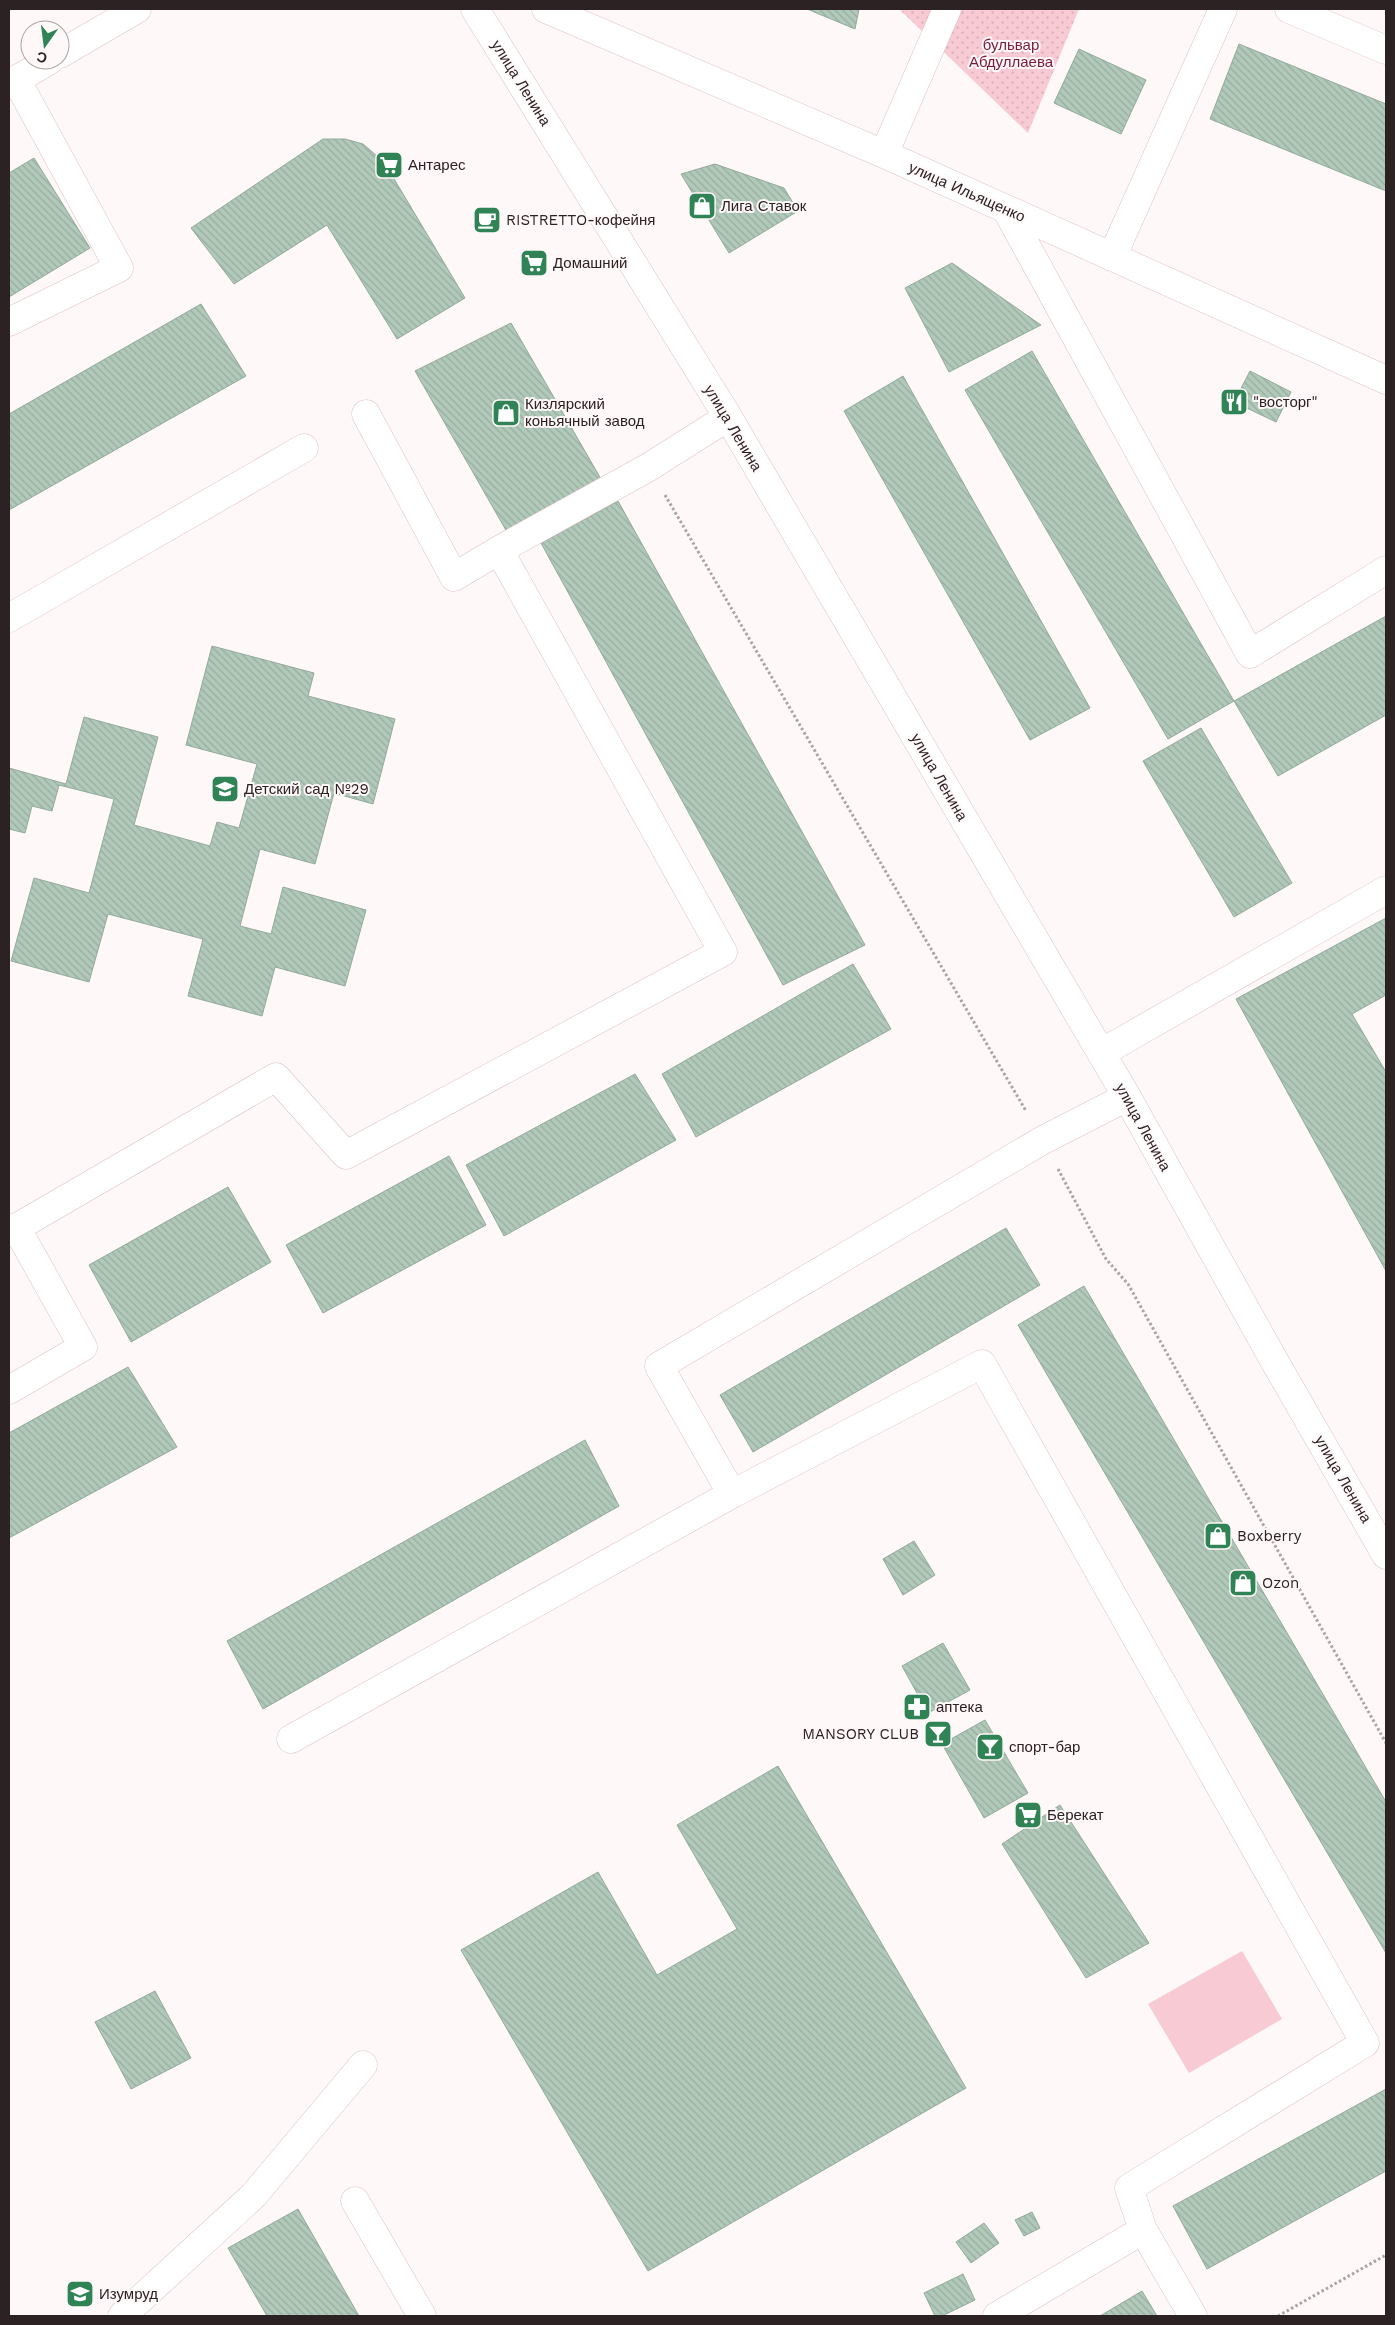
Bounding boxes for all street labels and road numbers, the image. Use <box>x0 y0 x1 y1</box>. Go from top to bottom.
street label: улица Ленина <box>487 37 555 130</box>
street label: улица Ильященко <box>906 158 1028 226</box>
street label: улица Ленина <box>700 381 766 475</box>
street label: улица Ленина <box>907 730 972 824</box>
street label: улица Ленина <box>1111 1080 1175 1175</box>
street label: улица Ленина <box>1311 1432 1376 1526</box>

